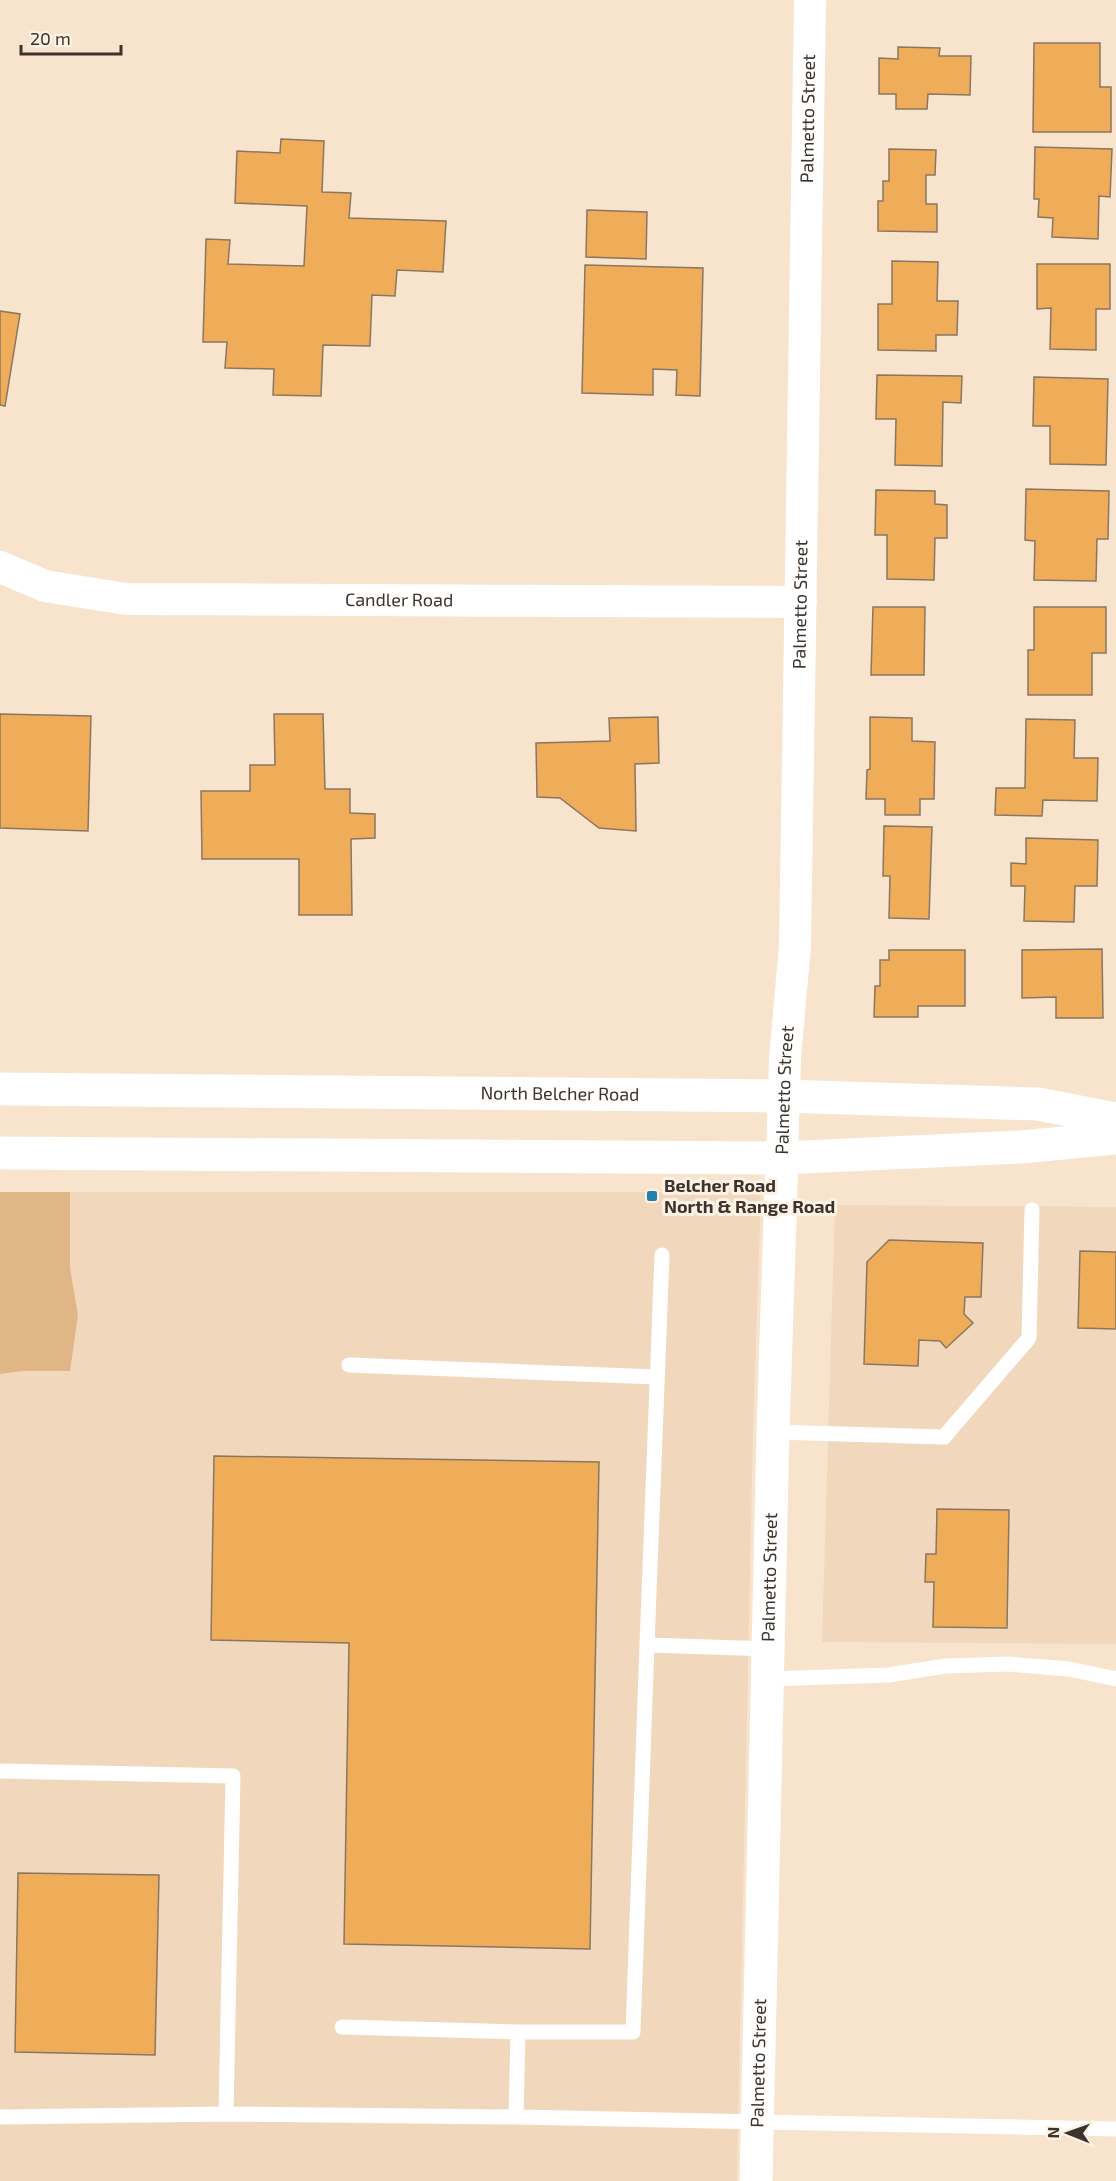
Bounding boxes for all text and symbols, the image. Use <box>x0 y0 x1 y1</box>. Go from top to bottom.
scale bar <box>21 18 122 56</box>
text: 20 m <box>30 27 71 49</box>
street label: Palmetto Street <box>795 54 819 183</box>
street label: Palmetto Street <box>787 540 811 669</box>
street label: Candler Road <box>345 588 453 610</box>
street label: Palmetto Street <box>770 1024 798 1155</box>
street label: North Belcher Road <box>480 1081 640 1105</box>
place label: Belcher Road North & Range Road <box>664 1174 835 1217</box>
marker: Belcher Road North & Range Road <box>645 1189 659 1203</box>
street label: Palmetto Street <box>756 1512 781 1642</box>
street label: Palmetto Street <box>745 1998 770 2128</box>
north arrow <box>1038 2103 1098 2163</box>
text: N <box>1043 2127 1062 2139</box>

